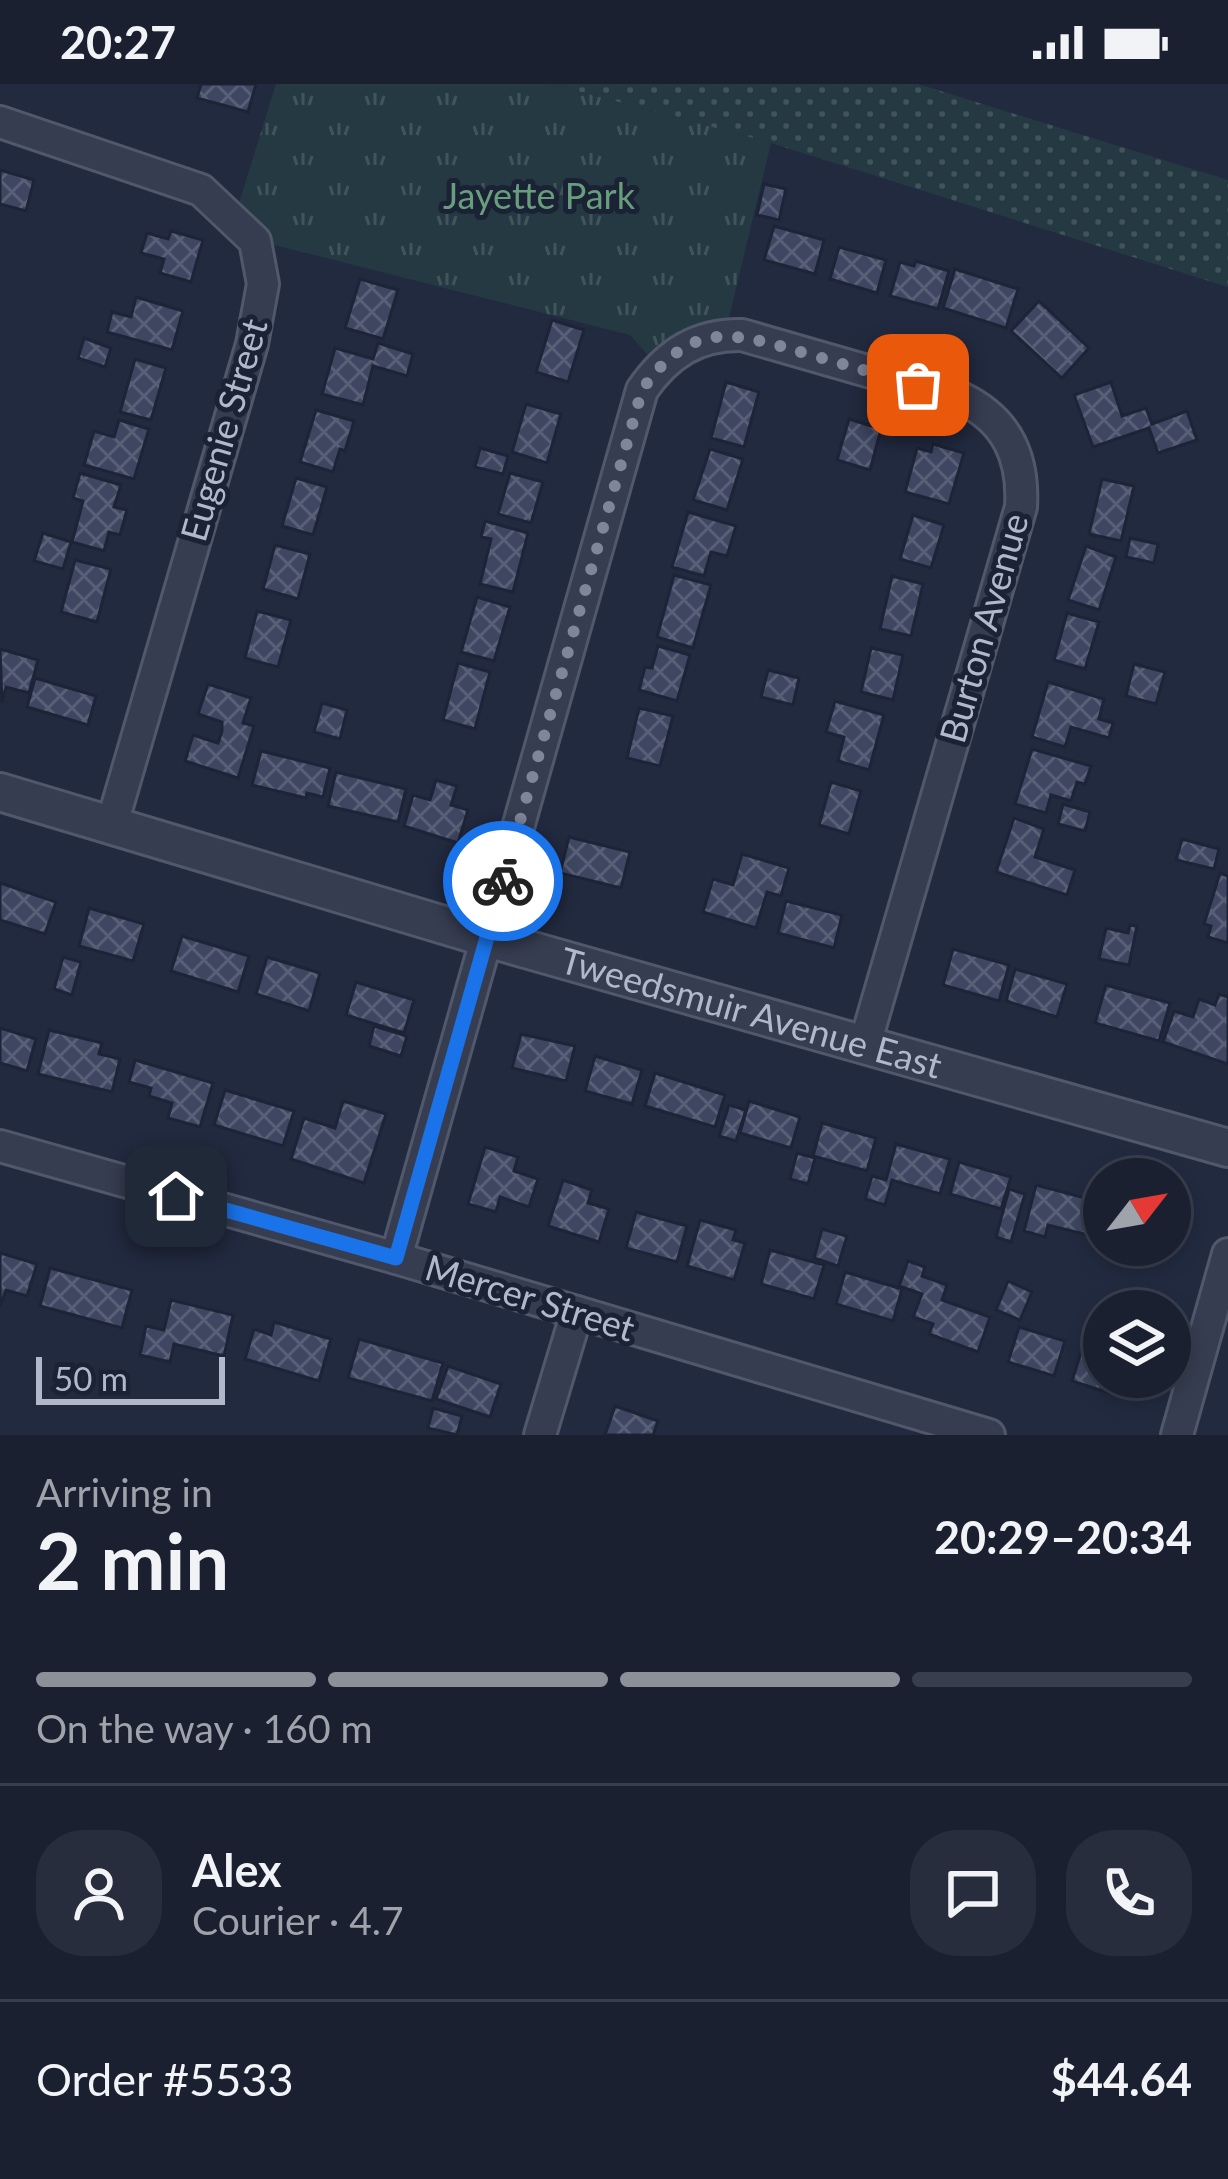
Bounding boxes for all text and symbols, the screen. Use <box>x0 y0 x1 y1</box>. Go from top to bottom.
text: 20:27 <box>60 15 176 69</box>
park label: Jayette Park <box>443 173 636 217</box>
street label: Eugenie Street <box>170 313 276 546</box>
pin <box>867 334 969 436</box>
icon: bag <box>885 352 951 418</box>
street label: Burton Avenue <box>929 508 1037 747</box>
courier <box>443 821 563 941</box>
icon: bike <box>470 848 536 914</box>
street label: Tweedsmuir Avenue East <box>556 937 947 1087</box>
pin <box>125 1145 227 1247</box>
north arrow <box>1083 1158 1191 1266</box>
map controls <box>1083 1158 1191 1398</box>
icon: home <box>143 1163 209 1229</box>
street label: Mercer Street <box>420 1244 640 1350</box>
button: layers <box>1083 1290 1191 1398</box>
scale bar <box>36 1351 225 1404</box>
text: 50 m <box>54 1358 128 1398</box>
text: Arriving in <box>36 1469 213 1515</box>
text: 20:29–20:34 <box>934 1510 1192 1564</box>
text: 2 min <box>36 1513 229 1607</box>
text: On the way · 160 m <box>36 1705 373 1751</box>
button: person <box>36 1830 162 1956</box>
button: chat <box>910 1830 1036 1956</box>
button: phone <box>1066 1830 1192 1956</box>
text: Alex <box>192 1843 282 1897</box>
text: Courier · 4.7 <box>192 1897 404 1943</box>
text: Order #5533 <box>36 2052 294 2106</box>
text: $44.64 <box>1051 2052 1192 2106</box>

